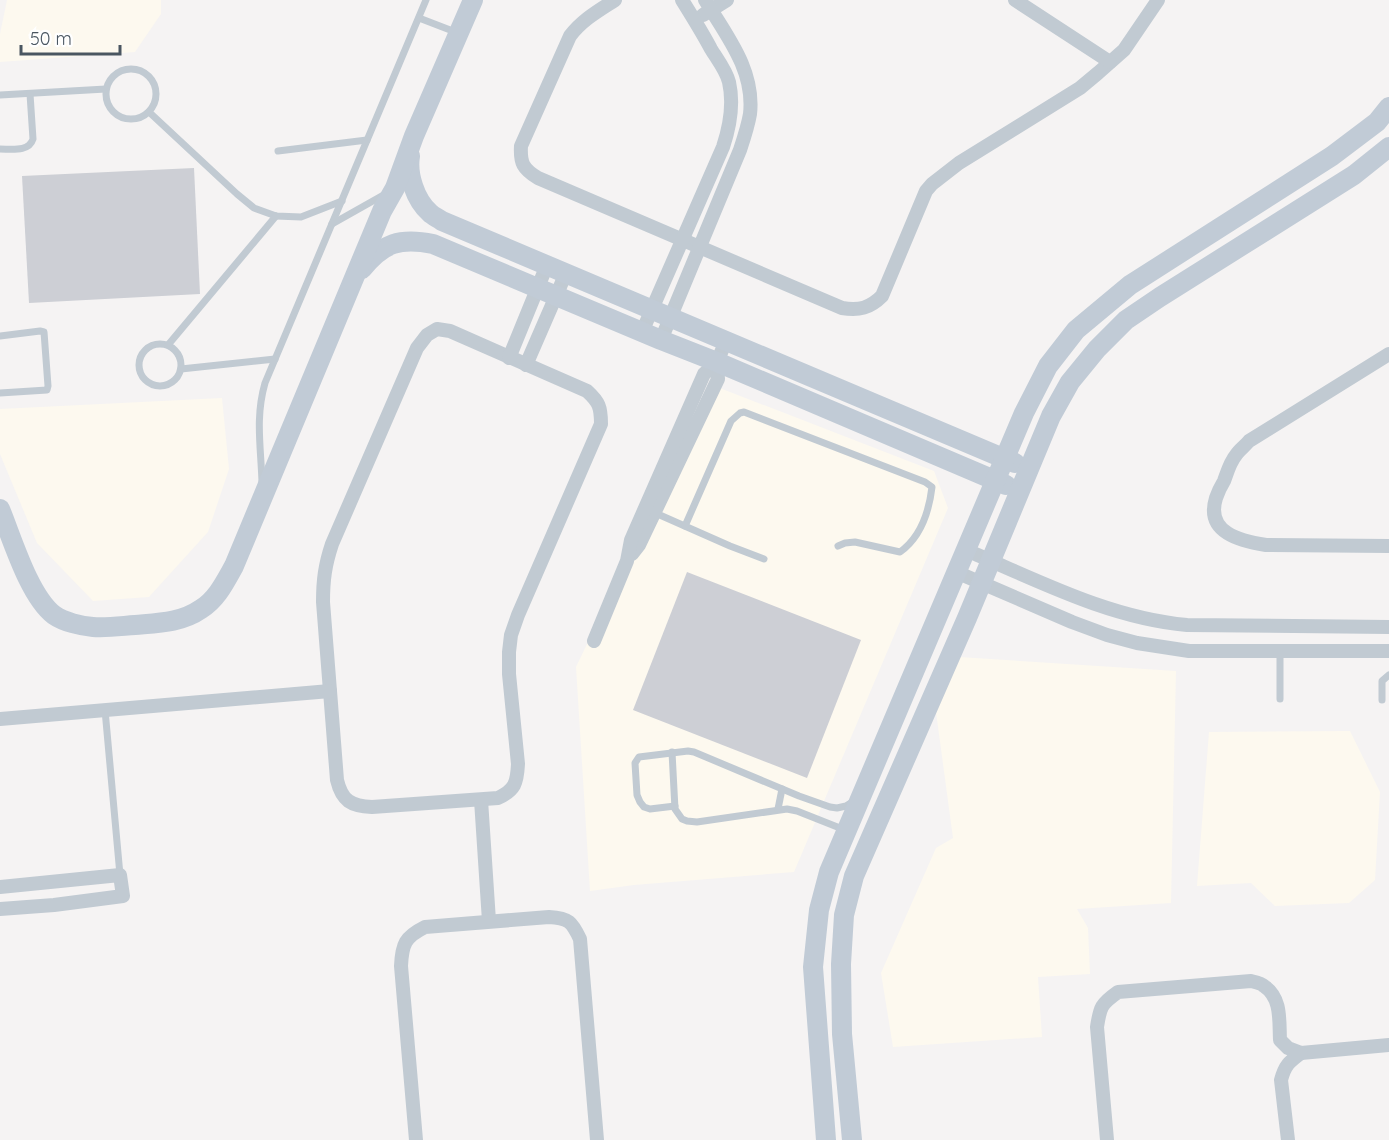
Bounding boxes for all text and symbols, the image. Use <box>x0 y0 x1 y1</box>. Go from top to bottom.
scale bar <box>21 18 120 56</box>
text: 50 m <box>30 27 72 50</box>

